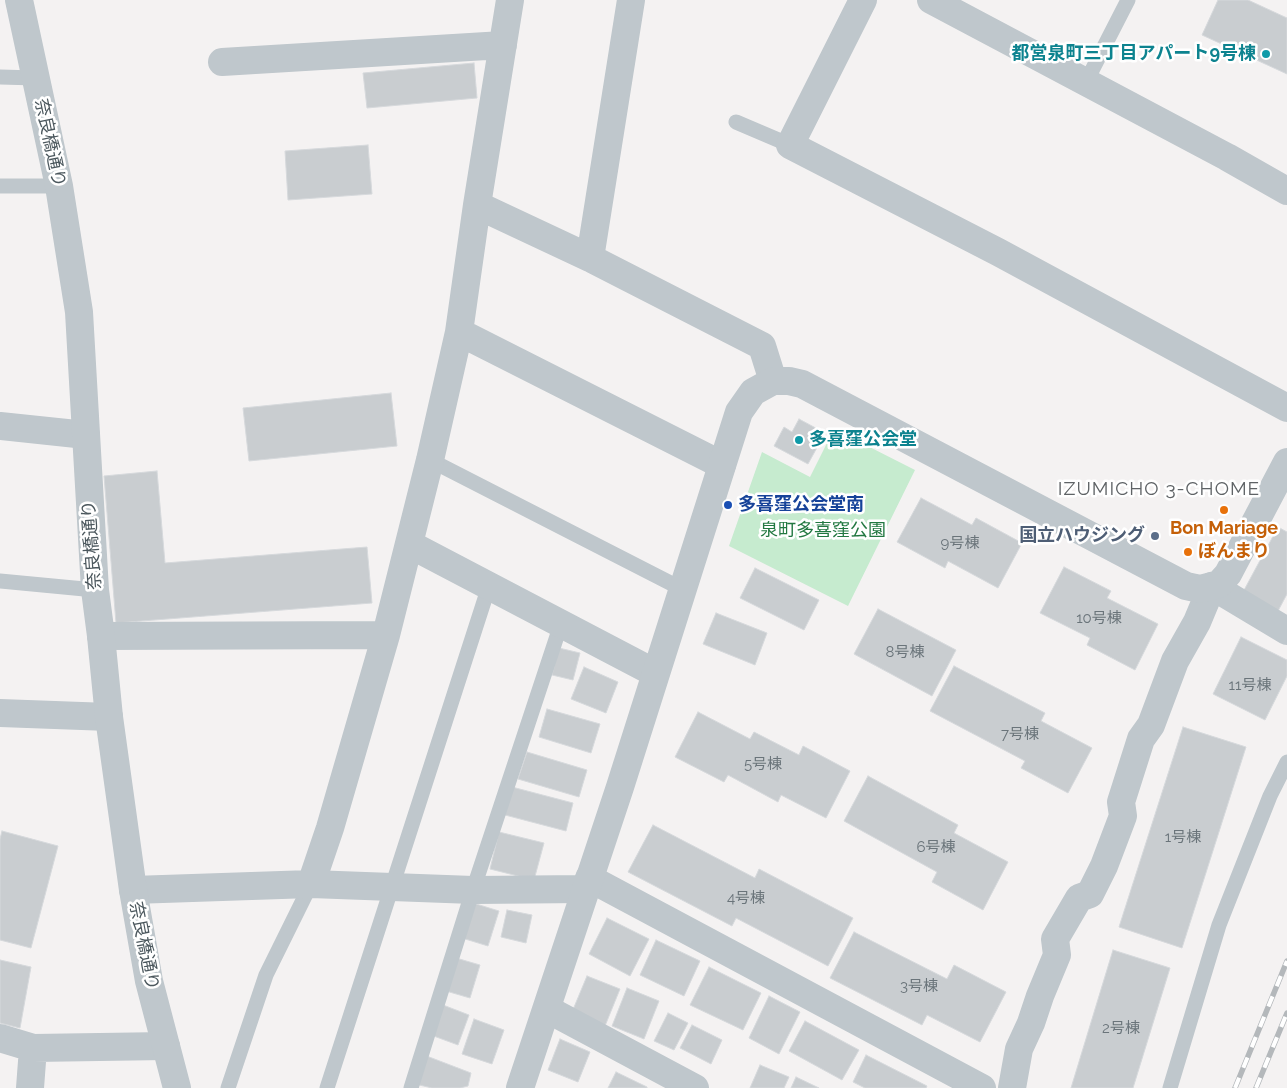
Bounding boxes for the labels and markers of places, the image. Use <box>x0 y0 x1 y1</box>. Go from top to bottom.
place label: 都営泉町三丁目アパート9号棟 <box>1011 43 1256 65</box>
marker: 都営泉町三丁目アパート9号棟 <box>1260 48 1272 60</box>
place label: 多喜窪公会堂 <box>809 429 917 451</box>
marker: 多喜窪公会堂 <box>793 434 805 446</box>
place label: 多喜窪公会堂南 <box>738 494 864 516</box>
marker: 多喜窪公会堂南 <box>722 499 734 511</box>
marker: Bon Mariage <box>1218 504 1230 516</box>
place label: Bon Mariage <box>1170 518 1278 540</box>
place label: 国立ハウジング <box>1019 525 1145 547</box>
marker: 国立ハウジング <box>1149 530 1161 542</box>
place label: ぼんまり <box>1198 541 1270 563</box>
marker: ぼんまり <box>1182 546 1194 558</box>

